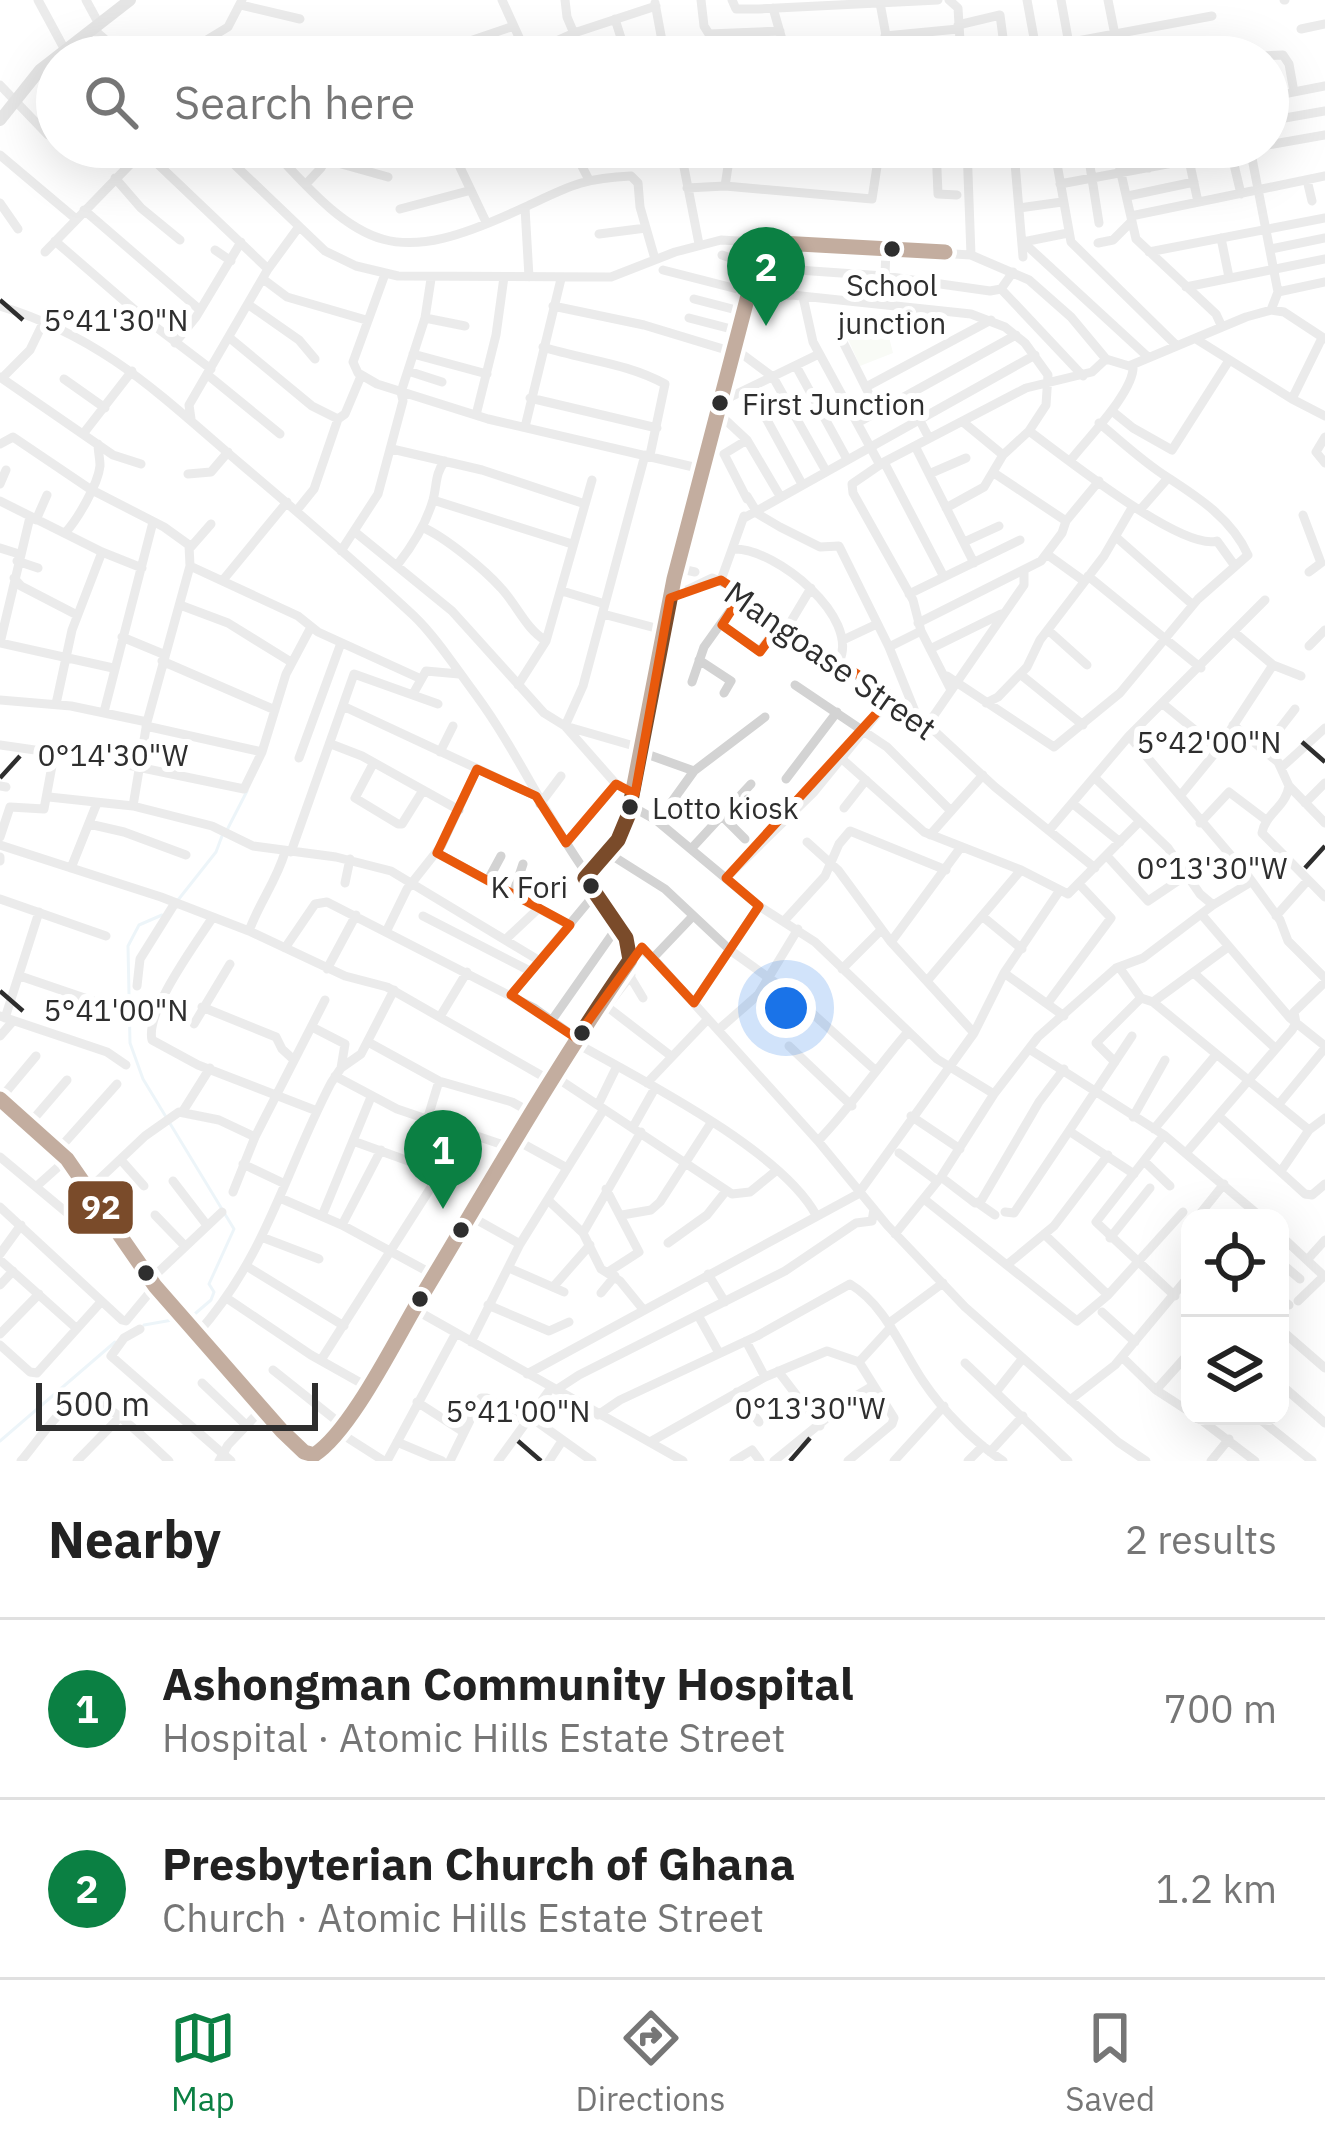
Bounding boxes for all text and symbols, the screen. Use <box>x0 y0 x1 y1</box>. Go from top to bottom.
search box <box>36 36 1289 168</box>
icon: search <box>78 69 144 135</box>
text: Search here <box>174 73 415 131</box>
pin: 2 <box>727 227 805 326</box>
marker: School junction <box>881 238 903 260</box>
place label: School junction <box>838 265 946 342</box>
text: 5°41'30"N <box>43 300 189 339</box>
place label: First Junction <box>742 384 926 423</box>
marker: First Junction <box>709 392 731 414</box>
street label: Mangoase Street <box>717 571 945 749</box>
text: 5°42'00"N <box>1136 722 1282 761</box>
text: 0°14'30"W <box>37 735 189 774</box>
place label: Lotto kiosk <box>652 788 799 827</box>
marker: Lotto kiosk <box>619 796 641 818</box>
text: 0°13'30"W <box>1136 848 1288 887</box>
place label: K Fori <box>491 867 568 906</box>
marker: K Fori <box>580 875 602 897</box>
your location <box>756 978 816 1038</box>
text: 5°41'00"N <box>43 990 189 1029</box>
unlabelled marker <box>571 1022 593 1044</box>
pin: 1 <box>404 1110 482 1209</box>
line badge: 92 <box>66 1179 135 1236</box>
text: 92 <box>81 1185 121 1228</box>
map controls <box>1181 1209 1289 1425</box>
button: locate <box>1181 1209 1289 1317</box>
unlabelled marker <box>450 1219 472 1241</box>
unlabelled marker <box>135 1262 157 1284</box>
unlabelled marker <box>409 1288 431 1310</box>
button: layers <box>1181 1317 1289 1425</box>
scale bar <box>36 1377 318 1430</box>
text: 500 m <box>54 1382 150 1425</box>
text: 0°13'30"W <box>734 1388 886 1427</box>
text: 5°41'00"N <box>445 1391 591 1430</box>
text: Nearby <box>48 1506 221 1572</box>
text: 2 results <box>1125 1514 1277 1565</box>
text: Ashongman Community Hospital <box>162 1654 854 1712</box>
text: 1 <box>75 1683 99 1734</box>
text: 700 m <box>1164 1683 1277 1734</box>
text: Hospital · Atomic Hills Estate Street <box>162 1712 786 1763</box>
text: Presbyterian Church of Ghana <box>162 1834 795 1892</box>
text: 2 <box>75 1863 99 1914</box>
text: 1.2 km <box>1156 1863 1277 1914</box>
text: Church · Atomic Hills Estate Street <box>162 1892 764 1943</box>
tab: Map <box>170 2005 236 2120</box>
tab: Directions <box>576 2005 726 2120</box>
tab: Saved <box>1065 2005 1155 2120</box>

